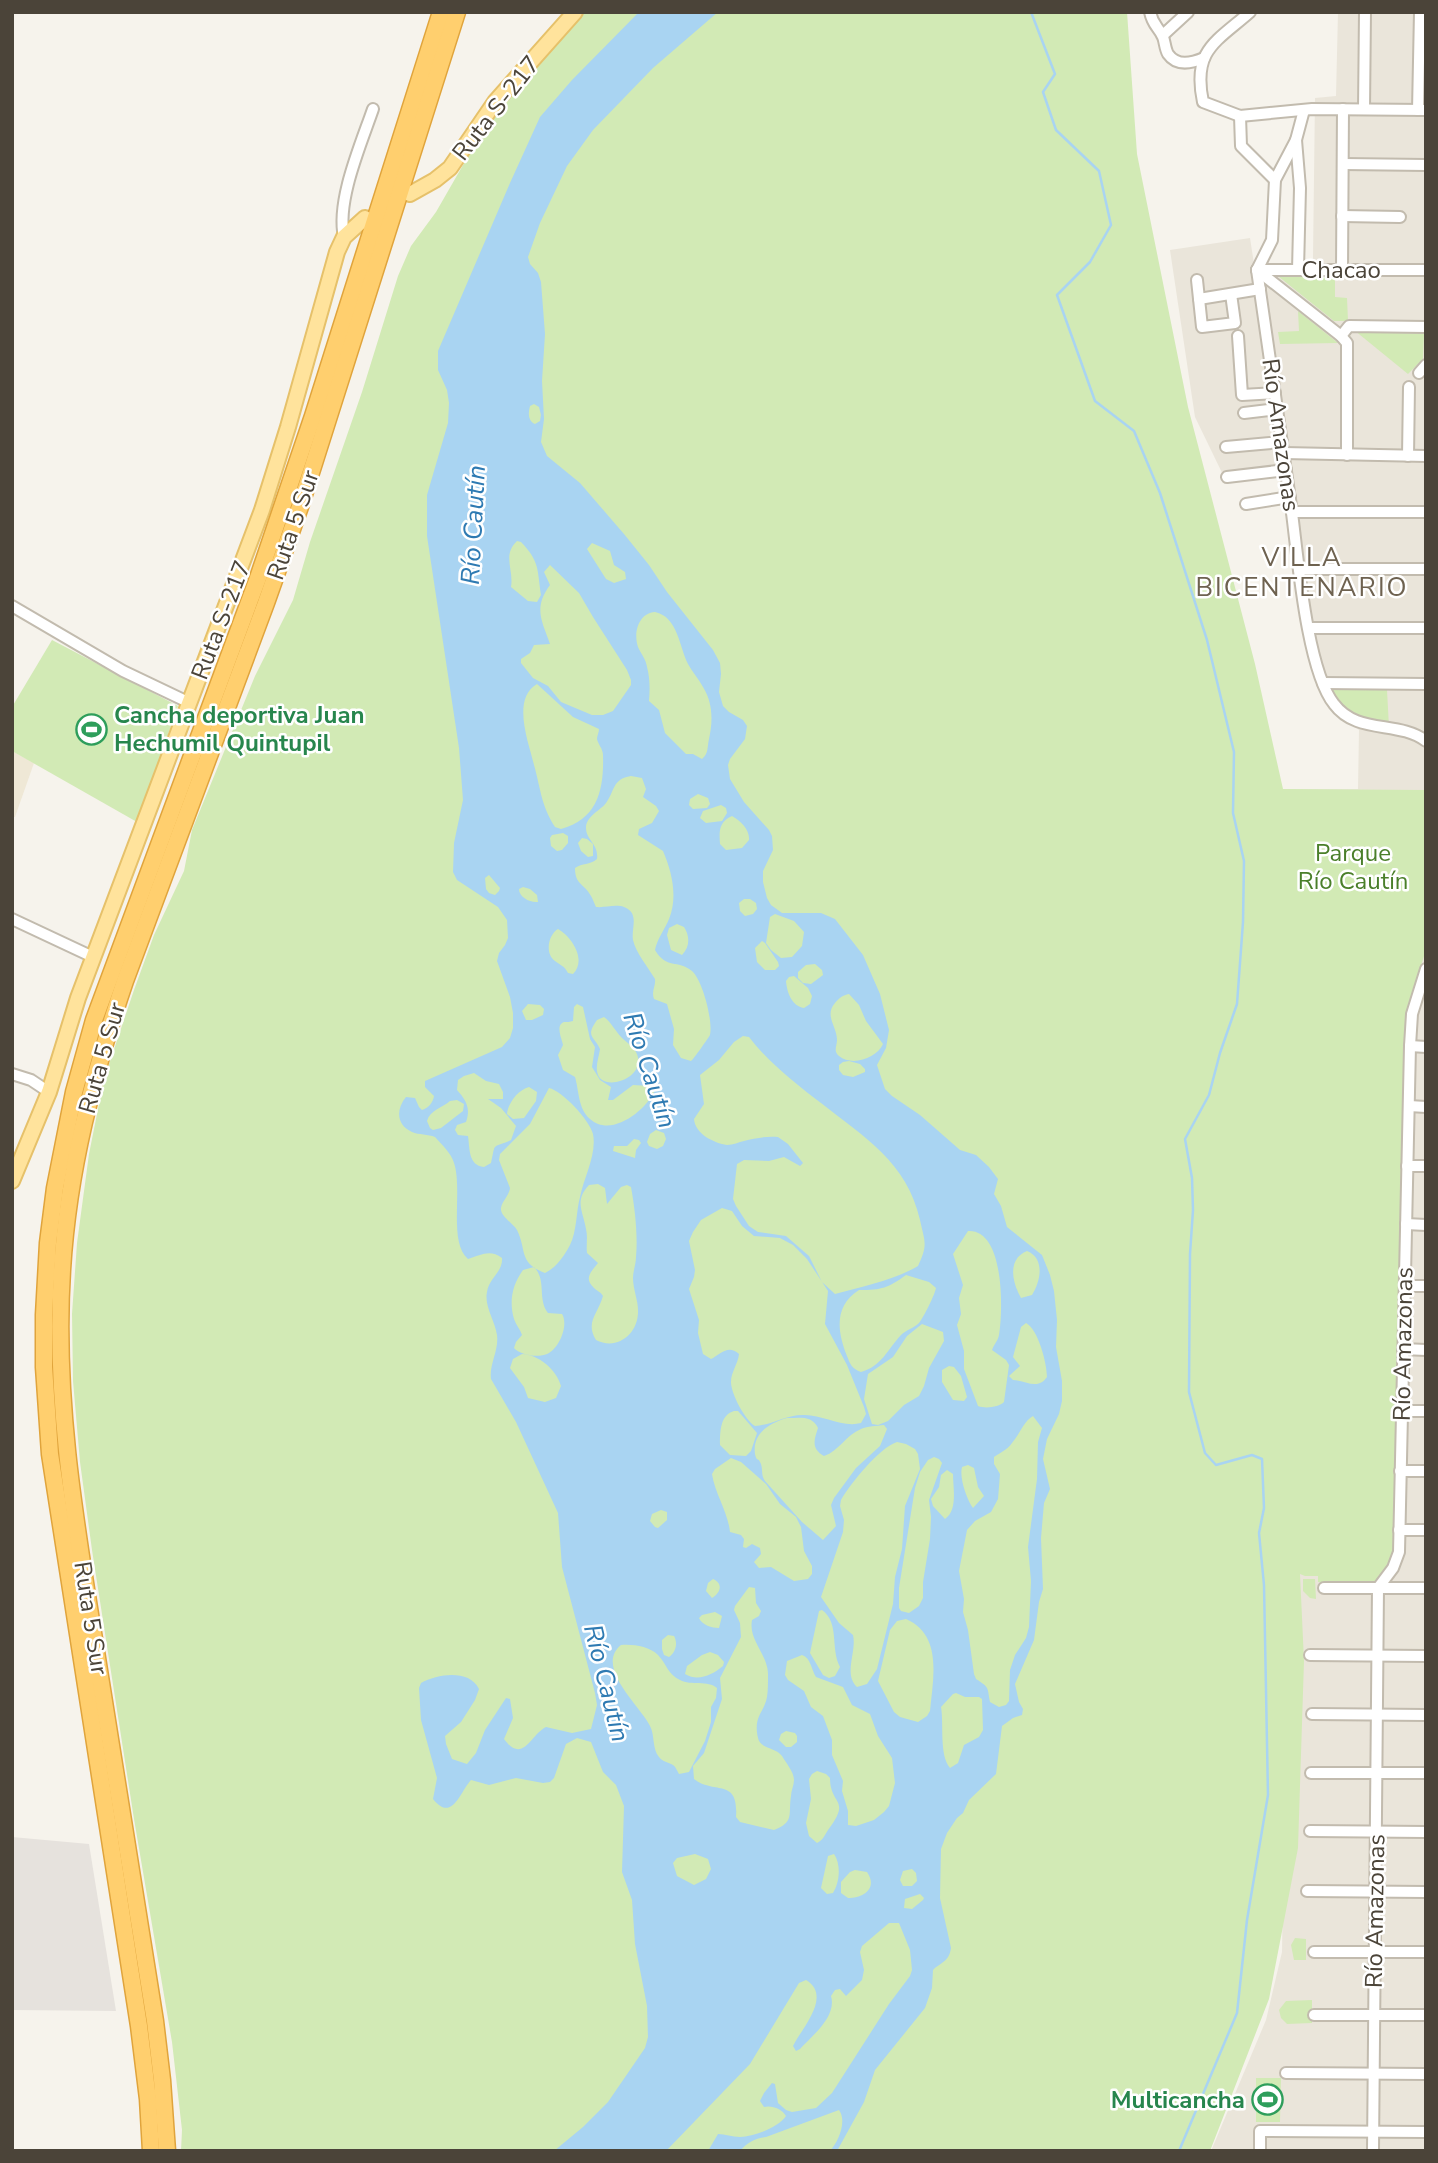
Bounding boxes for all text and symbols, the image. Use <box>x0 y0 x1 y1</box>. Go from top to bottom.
street label: Ruta S-217 <box>445 49 547 167</box>
street label: Chacao <box>1301 254 1381 286</box>
street label: Río Amazonas <box>1254 357 1308 513</box>
water label: Río Cautín <box>453 464 494 586</box>
street label: Ruta 5 Sur <box>259 465 327 584</box>
district label: VILLA BICENTENARIO <box>1195 540 1409 605</box>
street label: Ruta S-217 <box>184 556 258 684</box>
place label: Cancha deportiva Juan Hechumil Quintupil <box>114 699 365 759</box>
sports icon: Cancha deportiva Juan Hechumil Quintupil <box>74 712 108 746</box>
park label: Parque Río Cautín <box>1298 837 1408 897</box>
street label: Ruta 5 Sur <box>71 998 133 1117</box>
water label: Río Cautín <box>614 1008 685 1133</box>
street label: Río Amazonas <box>1386 1267 1420 1421</box>
street label: Ruta 5 Sur <box>66 1559 116 1677</box>
water label: Río Cautín <box>575 1621 638 1746</box>
street label: Río Amazonas <box>1358 1834 1392 1988</box>
sports icon: Multicancha <box>1251 2083 1285 2117</box>
place label: Multicancha <box>1111 2084 1245 2116</box>

